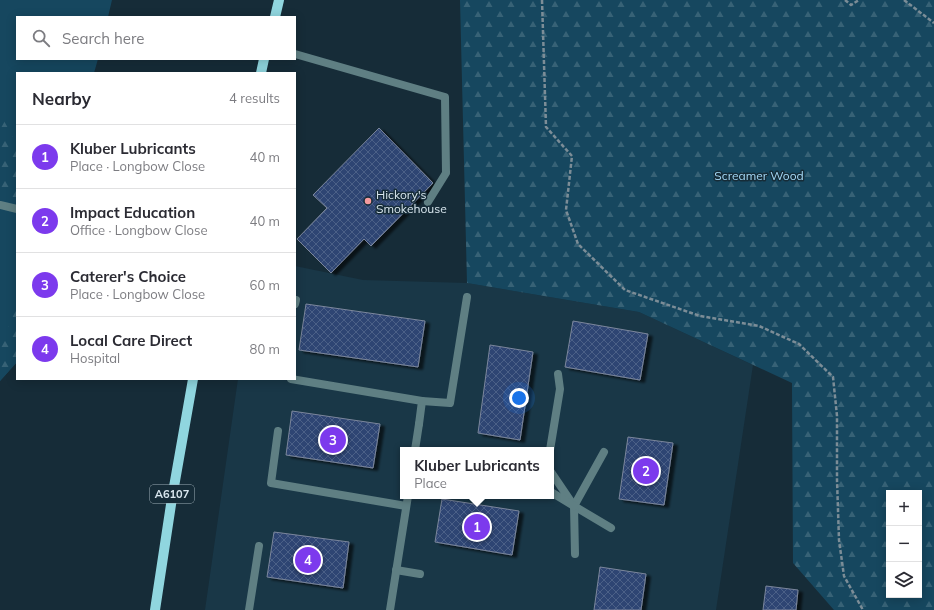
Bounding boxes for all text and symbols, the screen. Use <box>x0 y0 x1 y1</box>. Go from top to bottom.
search box <box>16 16 296 60</box>
icon: search <box>30 27 52 49</box>
text: Search here <box>62 29 144 48</box>
text: Nearby <box>32 88 91 109</box>
text: 4 results <box>229 90 280 106</box>
text: Kluber Lubricants <box>70 139 196 158</box>
text: 1 <box>41 149 49 165</box>
text: 40 m <box>250 149 280 165</box>
text: Place · Longbow Close <box>70 158 205 174</box>
park label: Screamer Wood <box>714 168 804 183</box>
place label: Hickory's Smokehouse <box>376 187 447 216</box>
marker: Hickory's Smokehouse <box>363 196 373 206</box>
text: Impact Education <box>70 203 195 222</box>
text: 2 <box>41 213 49 229</box>
text: 40 m <box>250 213 280 229</box>
text: Office · Longbow Close <box>70 222 208 238</box>
text: Caterer's Choice <box>70 267 186 286</box>
text: 3 <box>41 277 49 293</box>
text: 60 m <box>250 277 280 293</box>
text: Place · Longbow Close <box>70 286 205 302</box>
text: Local Care Direct <box>70 331 192 350</box>
text: 4 <box>41 341 49 357</box>
text: 80 m <box>250 341 280 357</box>
text: Hospital <box>70 350 120 366</box>
your location <box>509 388 529 408</box>
pin: 3 <box>320 425 346 455</box>
popup <box>400 447 554 499</box>
text: Kluber Lubricants <box>414 456 540 475</box>
pin: 2 <box>633 456 659 486</box>
text: Place <box>414 475 447 491</box>
road number: A6107 <box>150 485 194 503</box>
map controls <box>886 490 922 598</box>
button: + <box>886 490 922 526</box>
pin: 1 <box>464 512 490 542</box>
button: − <box>886 526 922 562</box>
pin: 4 <box>295 545 321 575</box>
button: layers <box>886 562 922 598</box>

